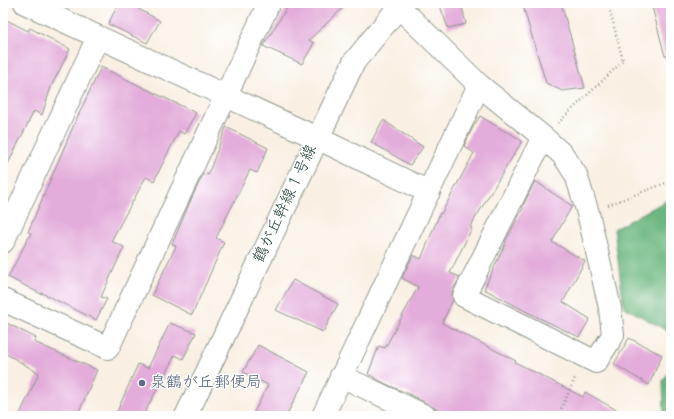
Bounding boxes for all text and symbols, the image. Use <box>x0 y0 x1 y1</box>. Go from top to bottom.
street label: 鶴が丘幹線１号線 <box>249 141 323 267</box>
place label: 泉鶴が丘郵便局 <box>150 372 262 395</box>
marker: 泉鶴が丘郵便局 <box>137 378 147 388</box>

